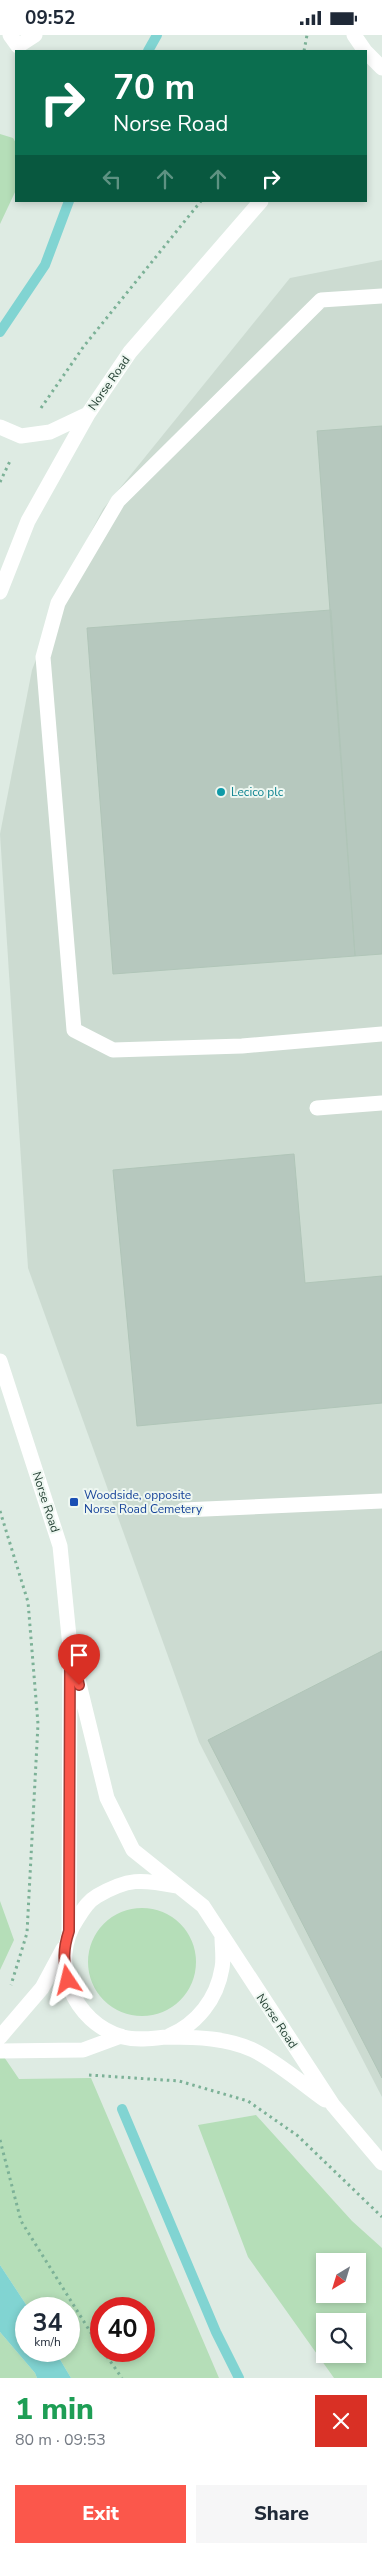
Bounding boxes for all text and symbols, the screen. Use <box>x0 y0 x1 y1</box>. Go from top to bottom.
text: 09:52 <box>25 5 75 31</box>
text: 70 m <box>113 64 195 111</box>
icon: right <box>30 70 95 135</box>
text: Norse Road <box>113 109 228 139</box>
icon: left <box>98 165 126 193</box>
icon: ahead <box>151 165 179 193</box>
icon: ahead <box>204 165 232 193</box>
icon: right <box>257 165 285 193</box>
street label: Norse Road <box>84 353 134 413</box>
place label: Lecico plc <box>231 784 284 800</box>
marker: Lecico plc <box>215 786 227 798</box>
street label: Norse Road <box>29 1470 63 1534</box>
place label: Woodside, opposite Norse Road Cemetery <box>84 1487 203 1517</box>
marker: Woodside, opposite Norse Road Cemetery <box>68 1496 80 1508</box>
pin <box>58 1634 100 1685</box>
icon: arrive <box>65 1641 93 1669</box>
position arrow <box>41 1953 93 2005</box>
street label: Norse Road <box>253 1990 301 2052</box>
north arrow <box>316 2253 366 2303</box>
map controls <box>316 2253 366 2363</box>
speed limit sign: 40 <box>90 2297 155 2362</box>
text: 34 <box>32 2306 63 2340</box>
button: search <box>316 2313 366 2363</box>
text: km/h <box>34 2334 61 2350</box>
text: 1 min <box>15 2389 94 2430</box>
button: close <box>315 2395 367 2447</box>
text: 80 m · 09:53 <box>15 2429 106 2451</box>
button: Exit <box>15 2485 186 2543</box>
button: Share <box>196 2485 367 2543</box>

